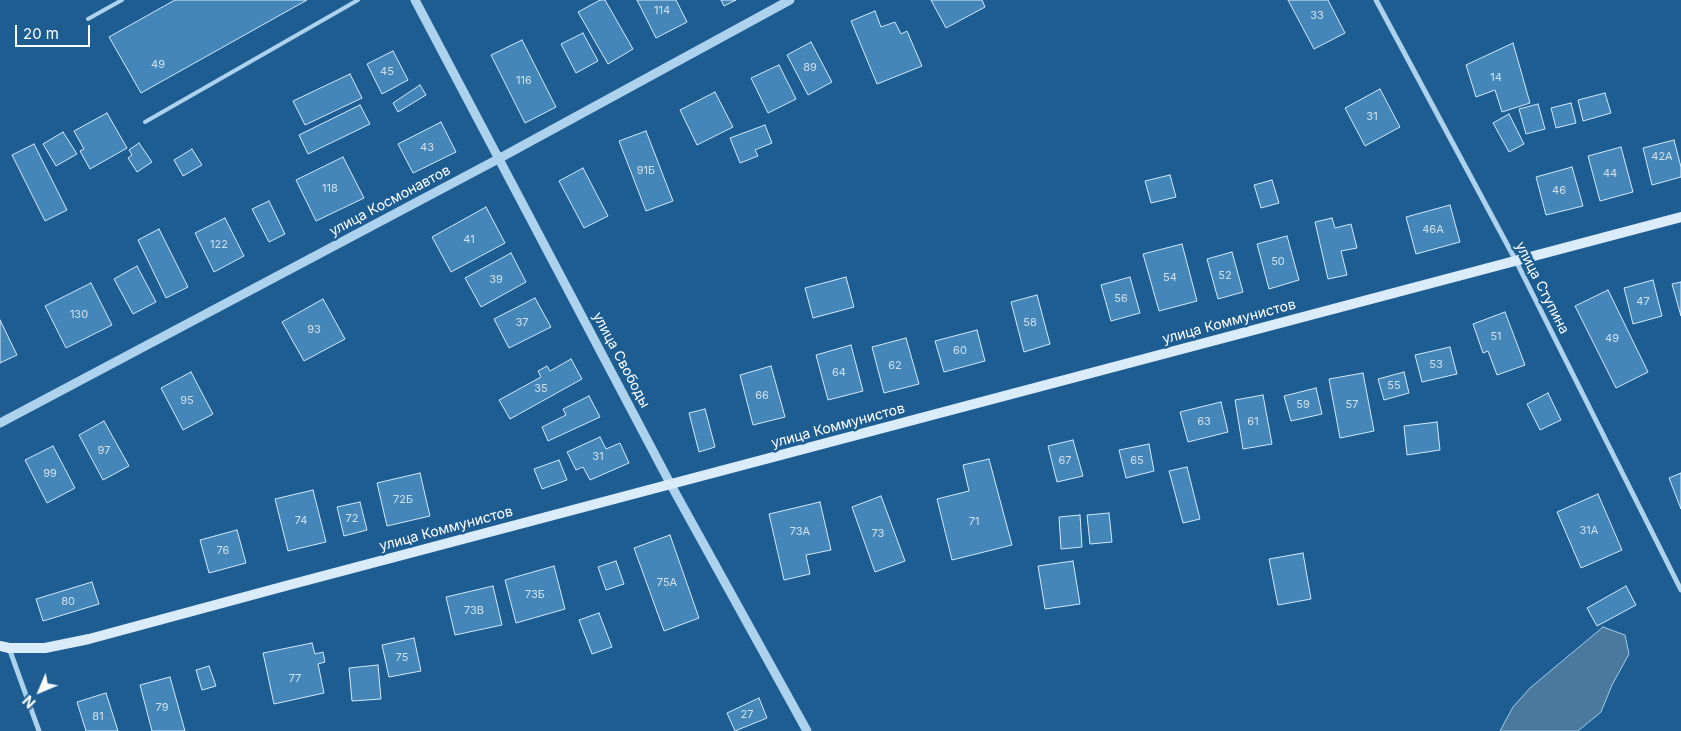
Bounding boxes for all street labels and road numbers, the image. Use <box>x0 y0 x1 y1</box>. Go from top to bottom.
street label: улица Космонавтов <box>327 162 453 240</box>
street label: улица Ступина <box>1512 239 1572 337</box>
street label: улица Коммунистов <box>1160 296 1298 348</box>
street label: улица Свободы <box>589 309 653 411</box>
street label: улица Коммунистов <box>769 400 907 452</box>
street label: улица Коммунистов <box>377 503 515 555</box>

